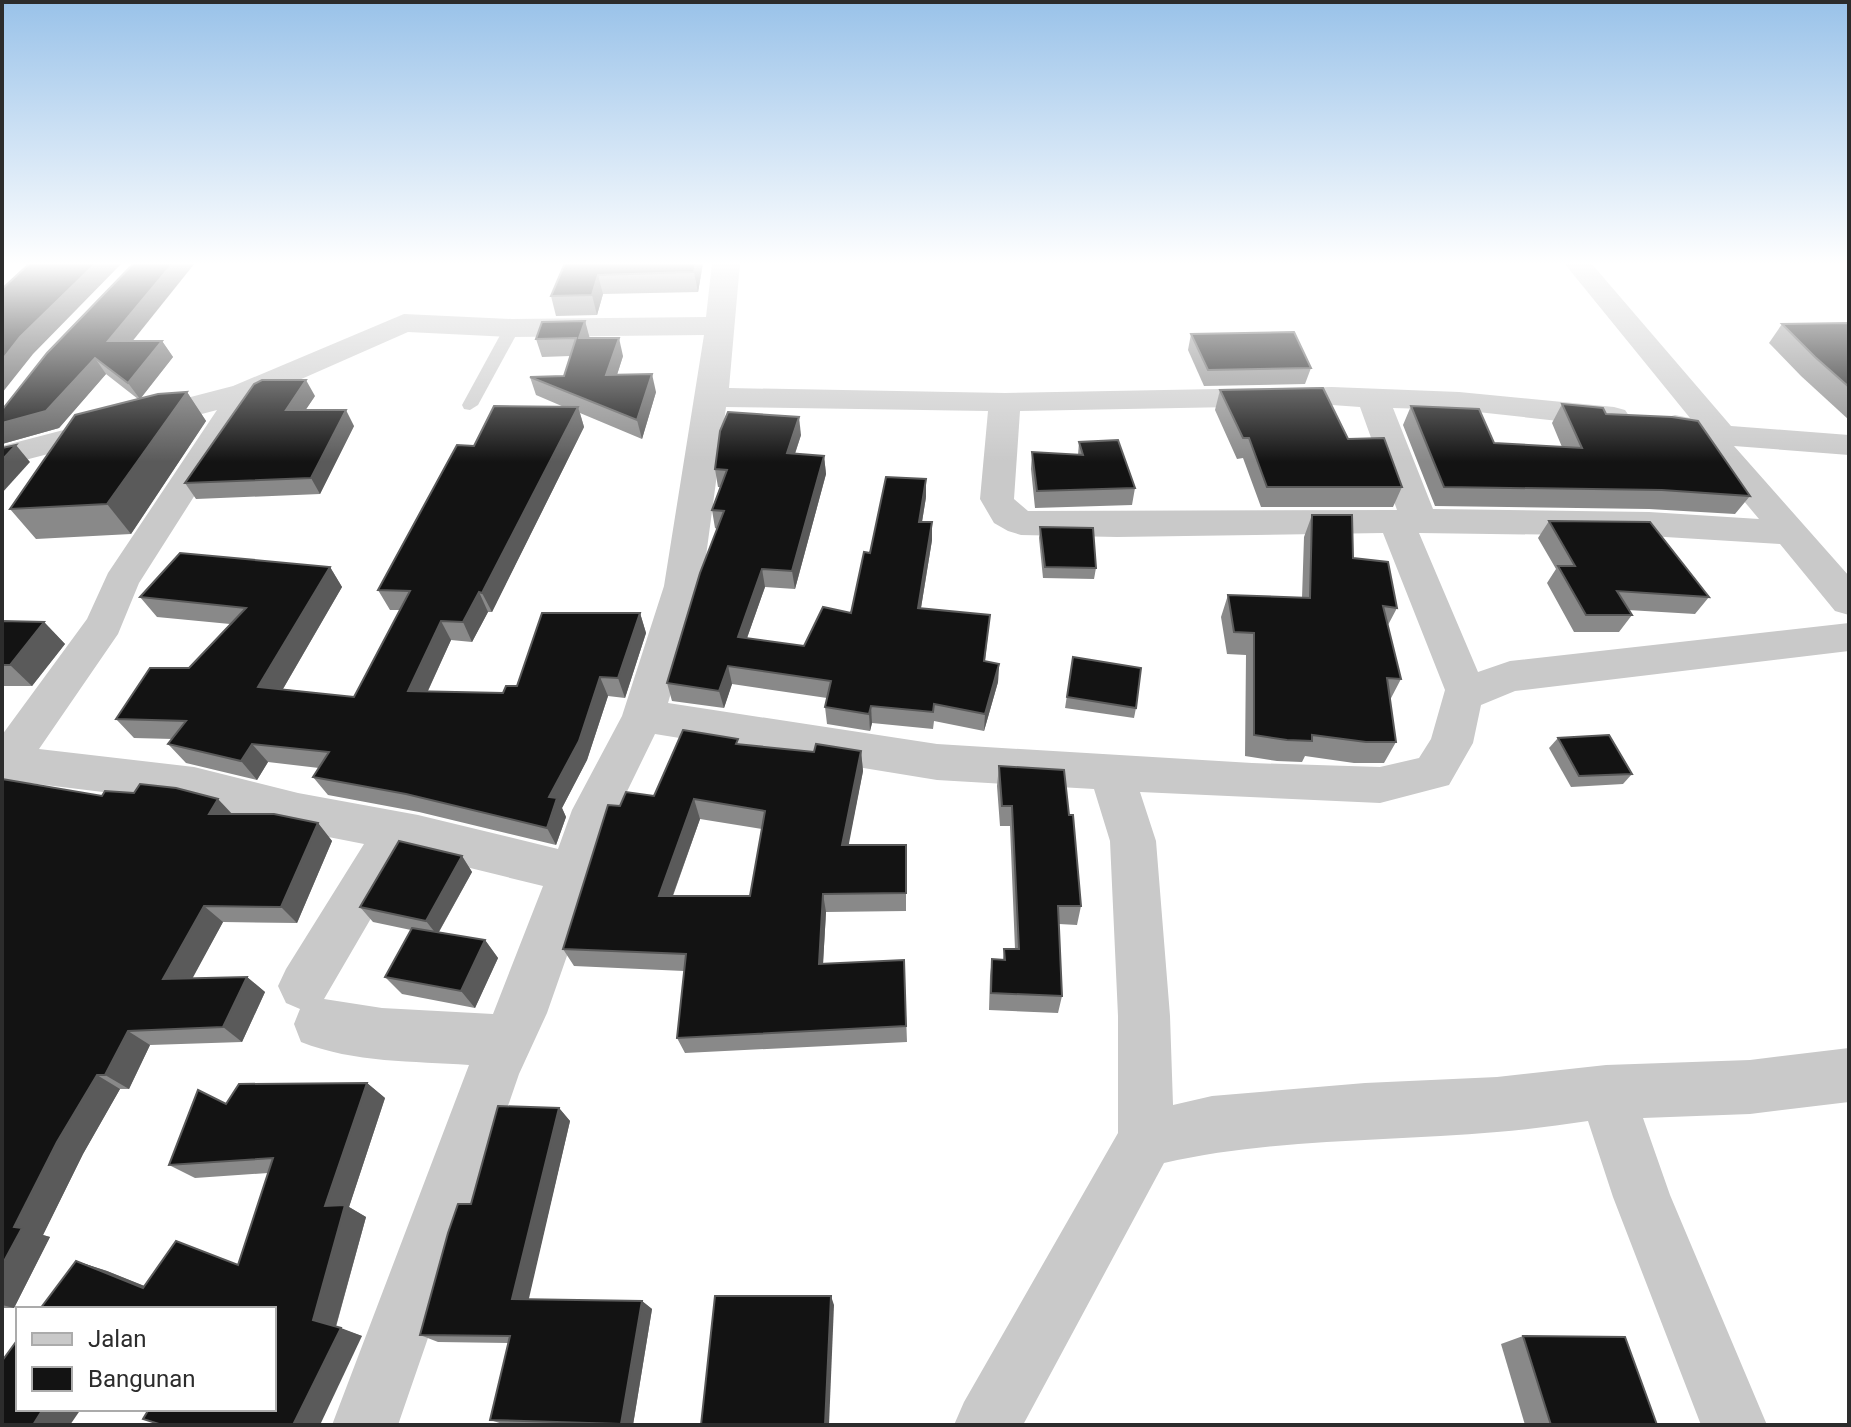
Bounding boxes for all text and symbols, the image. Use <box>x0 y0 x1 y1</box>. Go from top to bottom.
legend <box>16 1307 276 1411</box>
text: Jalan <box>88 1325 146 1353</box>
text: Bangunan <box>88 1365 196 1393</box>

